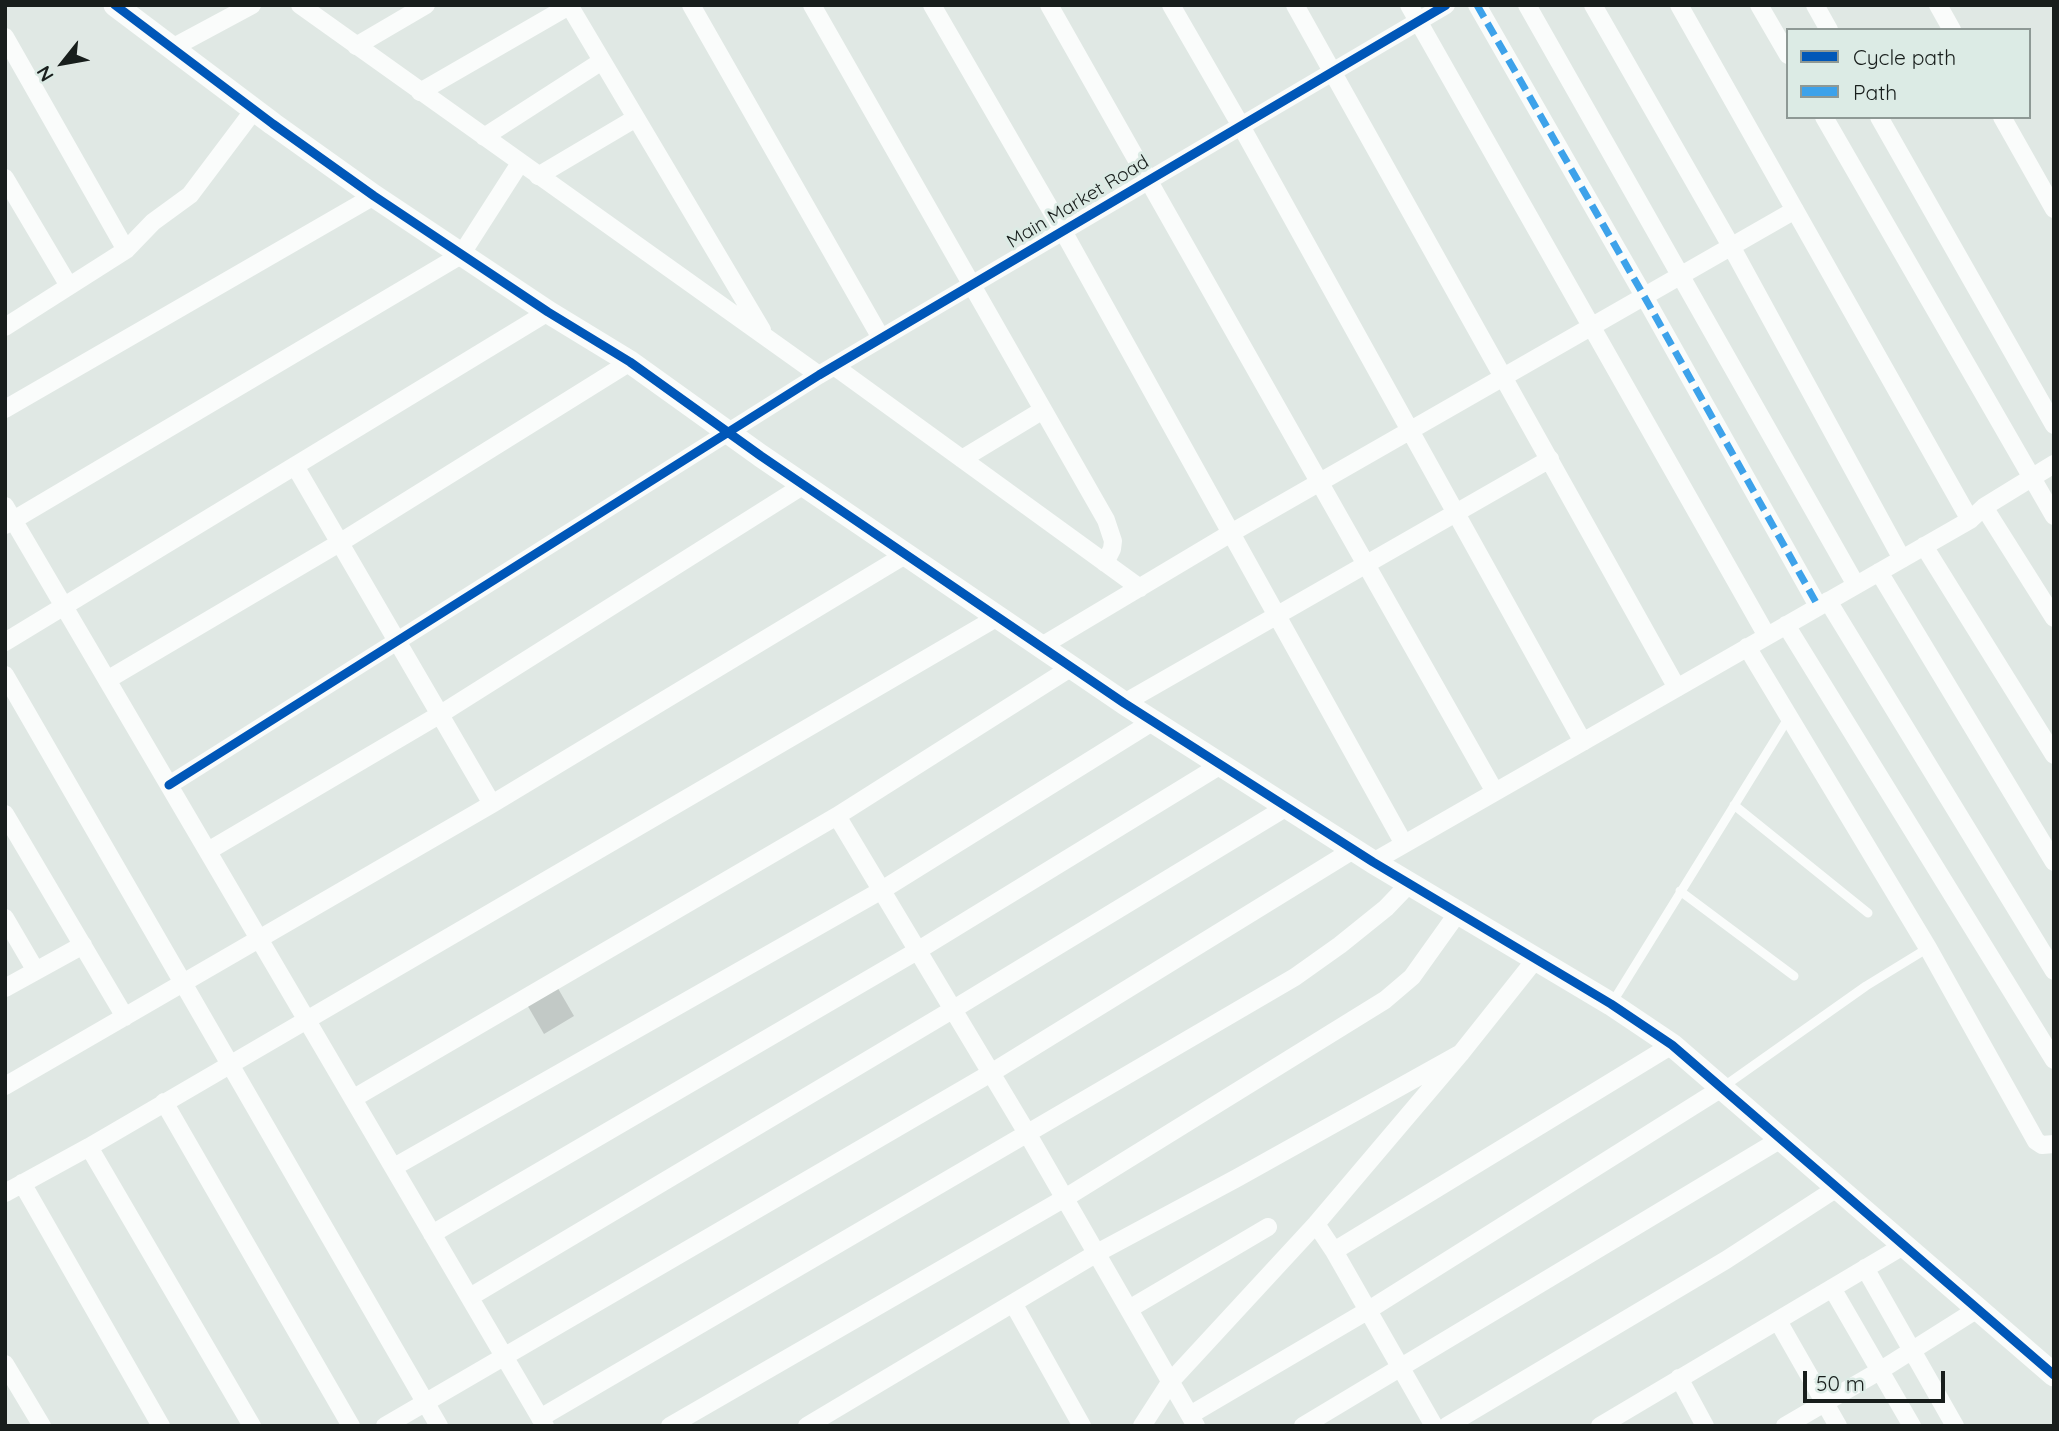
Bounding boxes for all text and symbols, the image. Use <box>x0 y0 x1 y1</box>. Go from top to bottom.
north arrow <box>28 28 98 98</box>
legend <box>1786 28 2031 119</box>
text: Cycle path <box>1853 44 1956 70</box>
text: N <box>31 62 59 86</box>
text: Path <box>1853 79 1897 105</box>
street label: Main Market Road <box>1003 151 1153 253</box>
scale bar <box>1807 1358 1949 1402</box>
text: 50 m <box>1816 1370 1865 1396</box>

